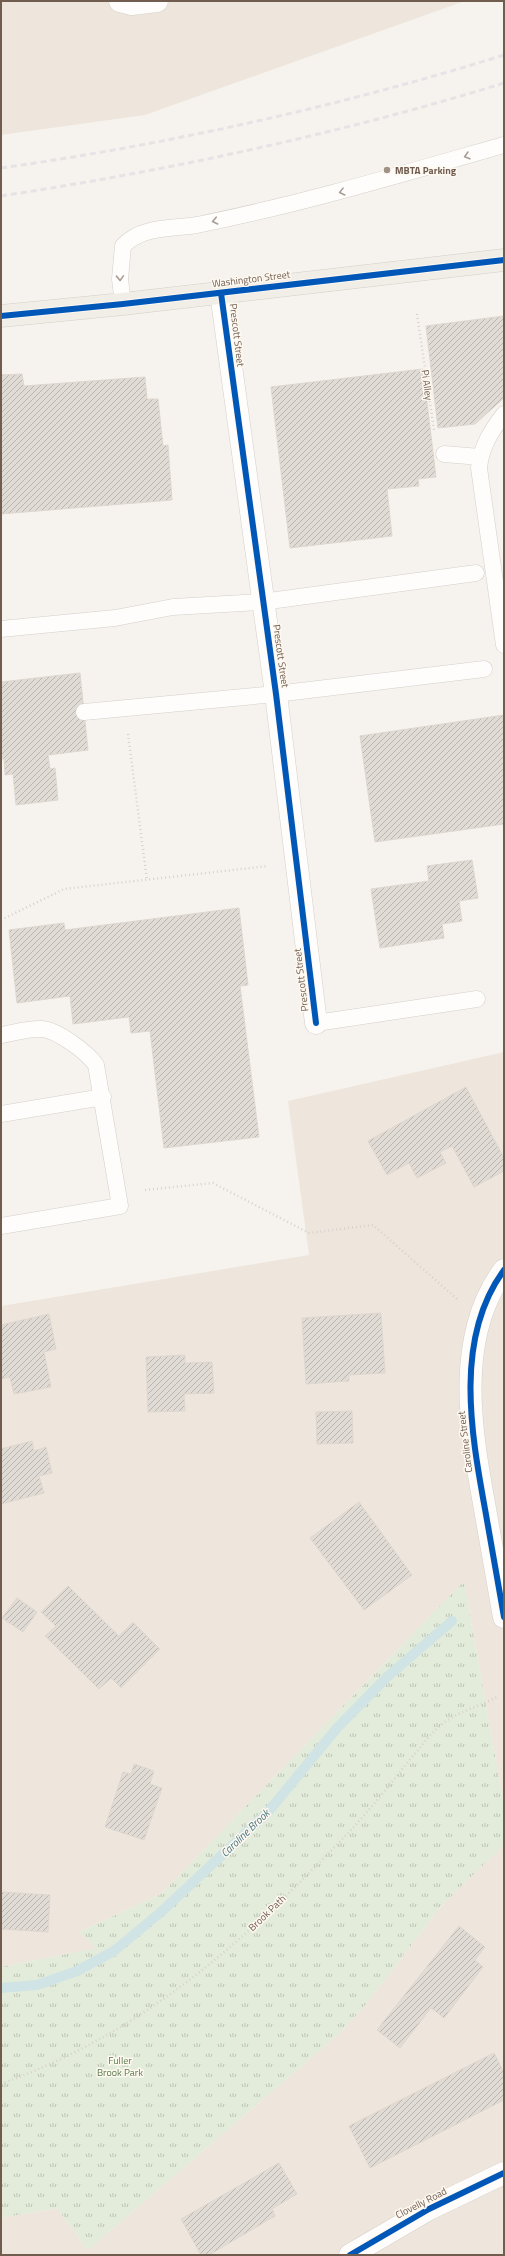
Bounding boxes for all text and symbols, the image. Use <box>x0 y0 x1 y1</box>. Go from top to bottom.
one-way arrow <box>463 151 470 160</box>
place label: MBTA Parking <box>395 163 457 178</box>
marker: MBTA Parking <box>382 165 392 175</box>
one-way arrow <box>338 187 345 195</box>
one-way arrow <box>212 216 218 224</box>
street label: Washington Street <box>211 267 291 291</box>
one-way arrow <box>116 275 125 281</box>
street label: Prescott Street <box>226 303 248 368</box>
street label: Pi Alley <box>417 369 437 401</box>
street label: Prescott Street <box>269 623 293 689</box>
street label: Prescott Street <box>290 947 312 1012</box>
street label: Caroline Street <box>454 1410 476 1474</box>
water label: Caroline Brook <box>217 1805 274 1861</box>
street label: Brook Path <box>245 1891 289 1935</box>
park label: Fuller Brook Park <box>97 2053 143 2080</box>
street label: Clovelly Road <box>393 2184 449 2222</box>

